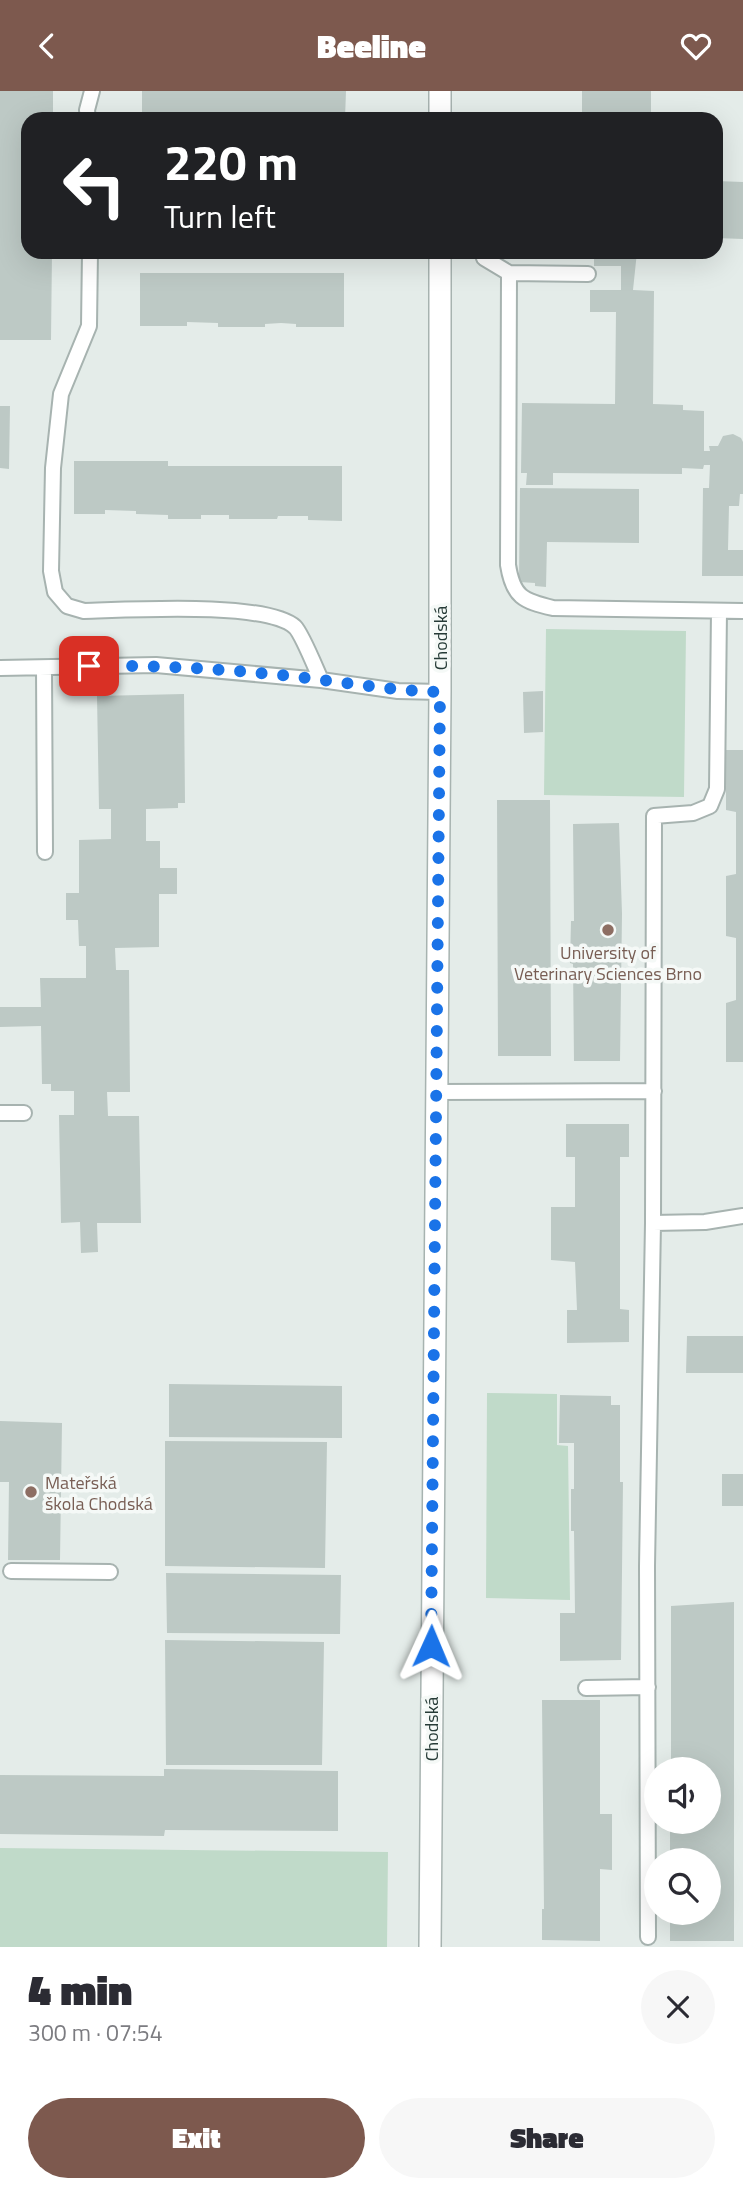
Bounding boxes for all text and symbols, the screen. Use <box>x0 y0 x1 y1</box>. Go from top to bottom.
text: Beeline <box>317 22 426 70</box>
icon: back <box>28 27 66 65</box>
icon: heart <box>677 27 715 65</box>
text: 220 m <box>164 124 298 199</box>
icon: left <box>49 140 140 231</box>
text: Turn left <box>164 192 276 240</box>
street label: Chodská <box>427 606 454 670</box>
pin <box>59 636 119 696</box>
icon: arrive <box>70 647 108 685</box>
marker: University of Veterinary Sciences Brno <box>600 922 616 938</box>
place label: University of Veterinary Sciences Brno <box>514 939 702 987</box>
place label: Mateřská škola Chodská <box>45 1469 153 1517</box>
marker: Mateřská škola Chodská <box>23 1484 39 1500</box>
position arrow <box>394 1609 468 1683</box>
street label: Chodská <box>418 1697 445 1761</box>
map controls <box>644 1757 721 1925</box>
button: sound <box>644 1757 721 1834</box>
button: search <box>644 1848 721 1925</box>
text: 4 min <box>28 1957 132 2021</box>
button: close <box>641 1970 715 2044</box>
text: 300 m · 07:54 <box>28 2015 163 2050</box>
button: Exit <box>28 2098 365 2178</box>
button: Share <box>379 2098 715 2178</box>

